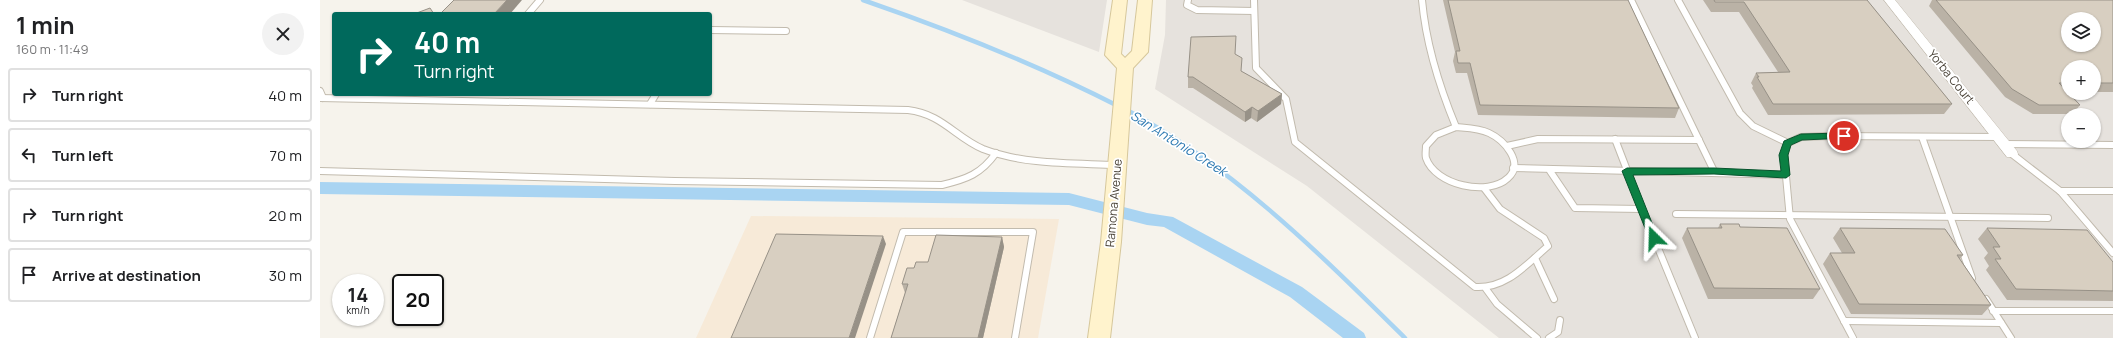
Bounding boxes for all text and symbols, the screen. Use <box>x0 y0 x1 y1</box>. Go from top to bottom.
text: 1 min <box>16 8 75 41</box>
map controls <box>2061 12 2101 148</box>
button: layers <box>2061 12 2101 52</box>
button: close <box>262 13 304 55</box>
text: 40 m <box>414 23 480 61</box>
icon: right <box>348 28 400 80</box>
text: 160 m · 11:49 <box>16 40 88 58</box>
street label: Yorba Court <box>1924 46 1979 108</box>
text: Turn right <box>414 59 495 83</box>
button: + <box>2061 60 2101 100</box>
icon: right <box>18 84 40 106</box>
text: Turn right <box>52 85 123 106</box>
text: 40 m <box>268 85 302 106</box>
water label: San Antonio Creek <box>1127 106 1233 181</box>
button: − <box>2061 108 2101 148</box>
pin <box>1827 119 1861 153</box>
icon: arrive <box>1833 125 1855 147</box>
icon: left <box>18 144 40 166</box>
text: Turn left <box>52 145 114 166</box>
text: 70 m <box>270 145 302 166</box>
street label: Ramona Avenue <box>1101 158 1126 248</box>
icon: right <box>18 204 40 226</box>
text: Turn right <box>52 205 123 226</box>
text: 20 m <box>269 205 302 226</box>
position arrow <box>1633 217 1675 259</box>
icon: arrive <box>18 264 40 286</box>
text: Arrive at destination <box>52 265 201 286</box>
text: 30 m <box>269 265 302 286</box>
speed limit sign: 20 <box>392 274 444 326</box>
text: 14 <box>348 281 368 308</box>
text: km/h <box>346 303 370 317</box>

